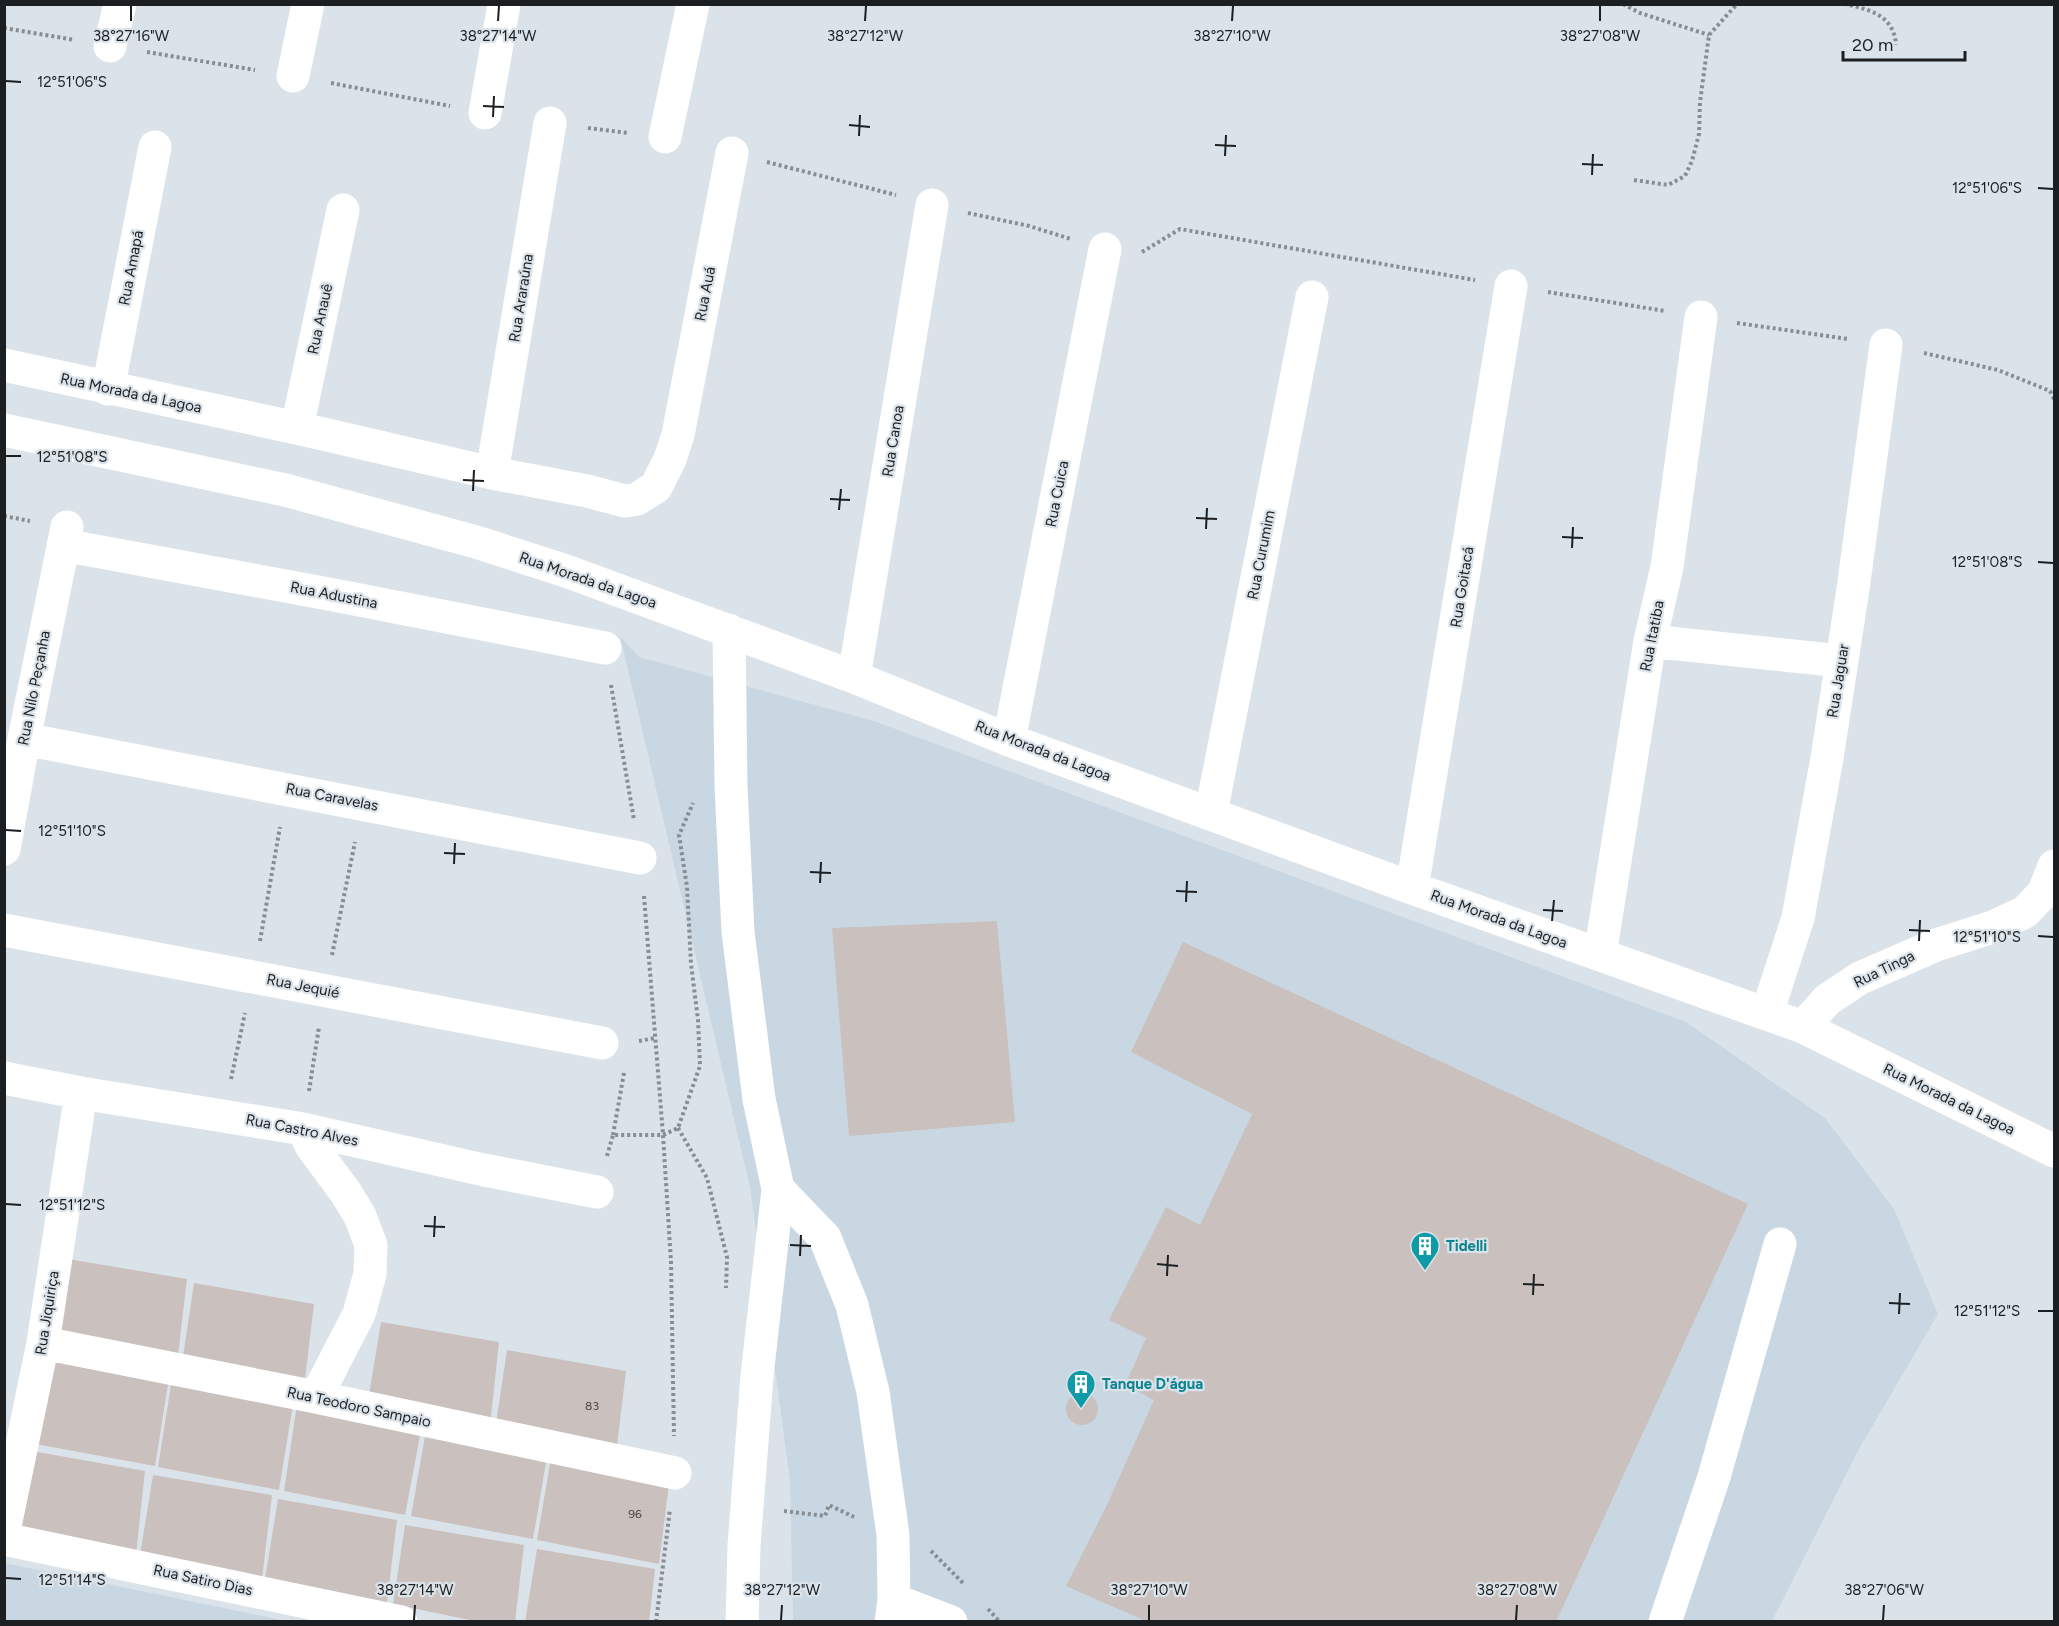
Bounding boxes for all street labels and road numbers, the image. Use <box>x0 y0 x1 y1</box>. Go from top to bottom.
street label: Rua Amapá <box>115 229 147 307</box>
street label: Rua Araraúna <box>505 253 537 343</box>
street label: Rua Auá <box>691 265 719 323</box>
street label: Rua Anauê <box>304 282 336 356</box>
street label: Rua Morada da Lagoa <box>59 369 203 417</box>
street label: Rua Canoa <box>878 404 908 478</box>
street label: Rua Cuica <box>1042 459 1072 529</box>
street label: Rua Curumim <box>1244 509 1278 601</box>
street label: Rua Goitacá <box>1447 545 1477 629</box>
street label: Rua Morada da Lagoa <box>517 548 659 612</box>
street label: Rua Adustina <box>289 578 379 612</box>
street label: Rua Itatiba <box>1636 599 1668 673</box>
street label: Rua Nilo Peçanha <box>14 629 54 747</box>
street label: Rua Jaguar <box>1823 643 1853 719</box>
street label: Rua Morada da Lagoa <box>972 717 1114 785</box>
street label: Rua Caravelas <box>284 779 380 815</box>
street label: Rua Morada da Lagoa <box>1428 886 1570 952</box>
street label: Rua Tinga <box>1851 947 1917 991</box>
street label: Rua Jequié <box>265 970 341 1002</box>
street label: Rua Morada da Lagoa <box>1880 1059 2018 1139</box>
street label: Rua Castro Alves <box>244 1110 360 1150</box>
street label: Rua Jiquiriça <box>31 1270 63 1356</box>
street label: Rua Teodoro Sampaio <box>285 1383 433 1431</box>
street label: Rua Satiro Dias <box>152 1561 254 1599</box>

